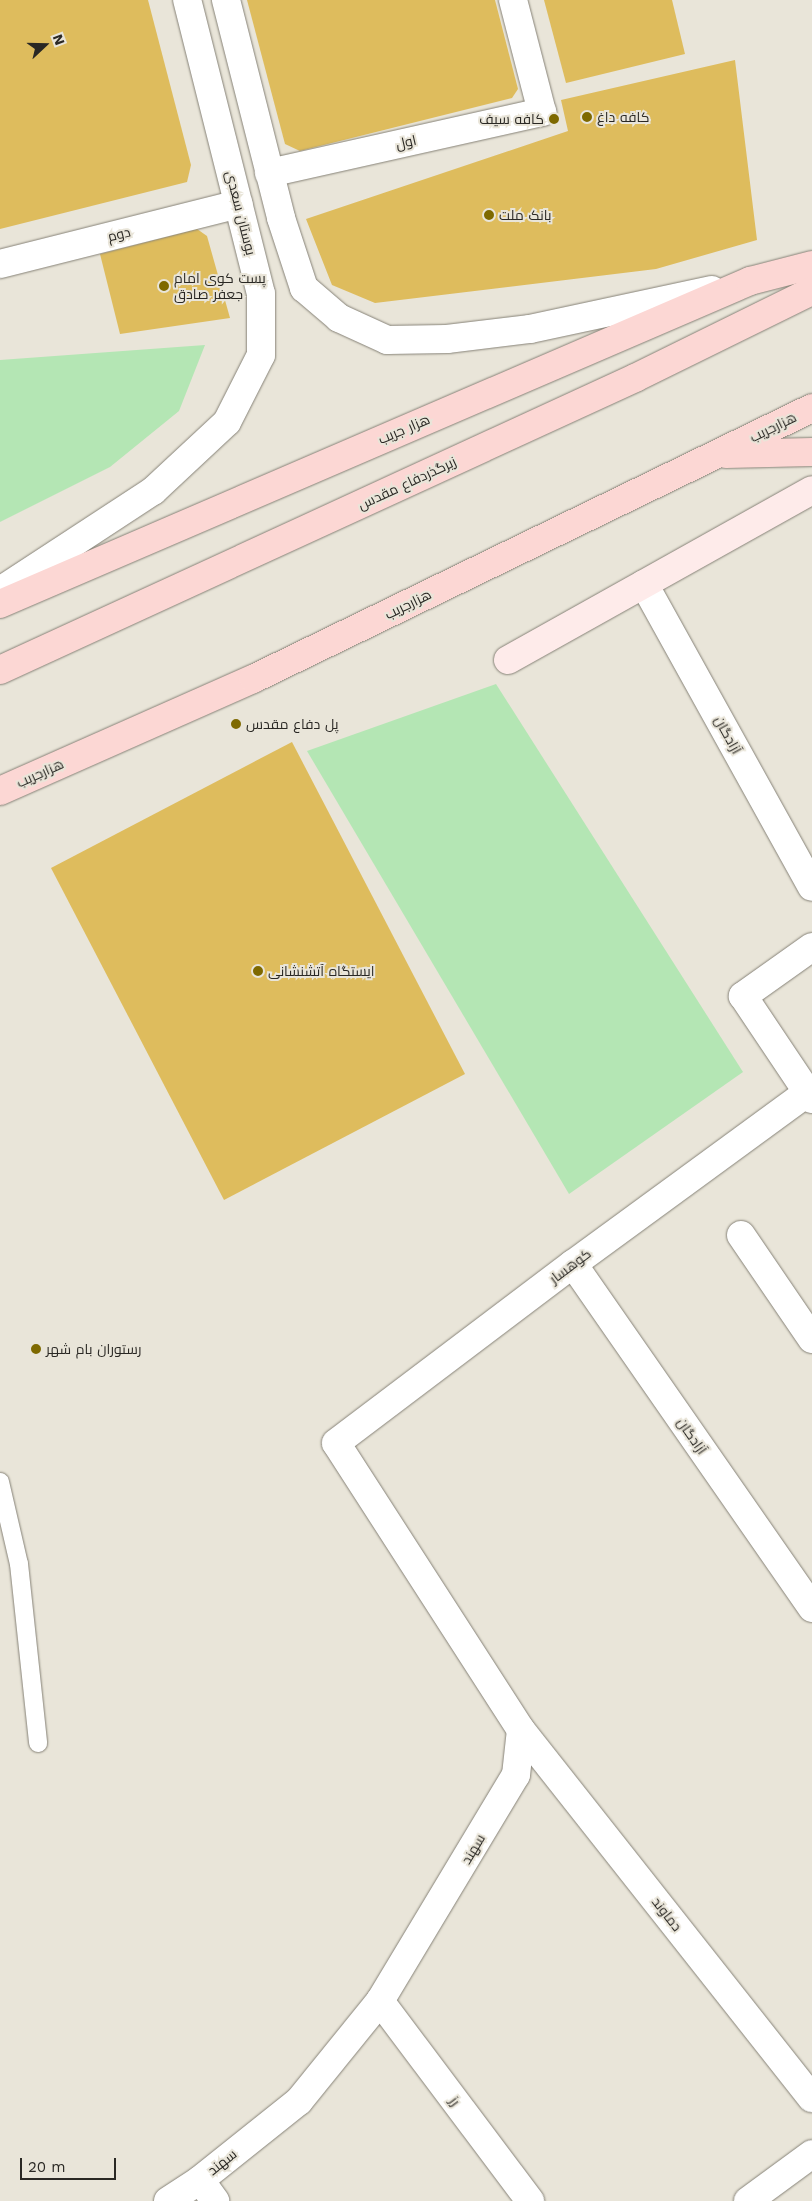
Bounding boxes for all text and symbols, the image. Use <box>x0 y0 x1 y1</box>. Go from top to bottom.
north arrow <box>20 20 70 70</box>
text: N <box>50 32 68 47</box>
place label: کافه داغ <box>597 109 649 125</box>
place label: کافه سیف <box>479 111 544 127</box>
marker: کافه داغ <box>581 111 593 123</box>
marker: کافه سیف <box>548 113 560 125</box>
street label: اول <box>394 131 418 153</box>
street label: بوستان سعدی <box>222 169 260 257</box>
place label: بانک ملت <box>499 207 552 223</box>
marker: بانک ملت <box>483 209 495 221</box>
street label: دوم <box>106 223 132 245</box>
place label: پست کوی امام جعفر صادق <box>174 270 266 302</box>
marker: پست کوی امام جعفر صادق <box>158 280 170 292</box>
street label: هزارجریب <box>747 409 799 445</box>
street label: هزار جریب <box>376 411 432 447</box>
street label: زیرگذردفاع مقدس <box>355 453 459 513</box>
street label: هزارجریب <box>382 586 434 622</box>
street label: آزادگان <box>711 713 745 757</box>
place label: پل دفاع مقدس <box>246 716 339 732</box>
marker: پل دفاع مقدس <box>230 718 242 730</box>
street label: هزارجریب <box>14 755 66 791</box>
place label: ایستگاه آتشنشانی <box>268 963 375 979</box>
marker: ایستگاه آتشنشانی <box>252 965 264 977</box>
street label: کوهسار <box>546 1245 594 1287</box>
place label: رستوران بام شهر <box>46 1341 141 1357</box>
marker: رستوران بام شهر <box>30 1343 42 1355</box>
street label: آزادگان <box>673 1414 711 1458</box>
street label: سهند <box>457 1831 489 1867</box>
street label: دماوند <box>648 1894 686 1934</box>
street label: رز <box>446 2093 464 2109</box>
street label: سهند <box>204 2145 240 2179</box>
scale bar <box>22 2148 119 2180</box>
text: 20 m <box>28 2158 66 2176</box>

